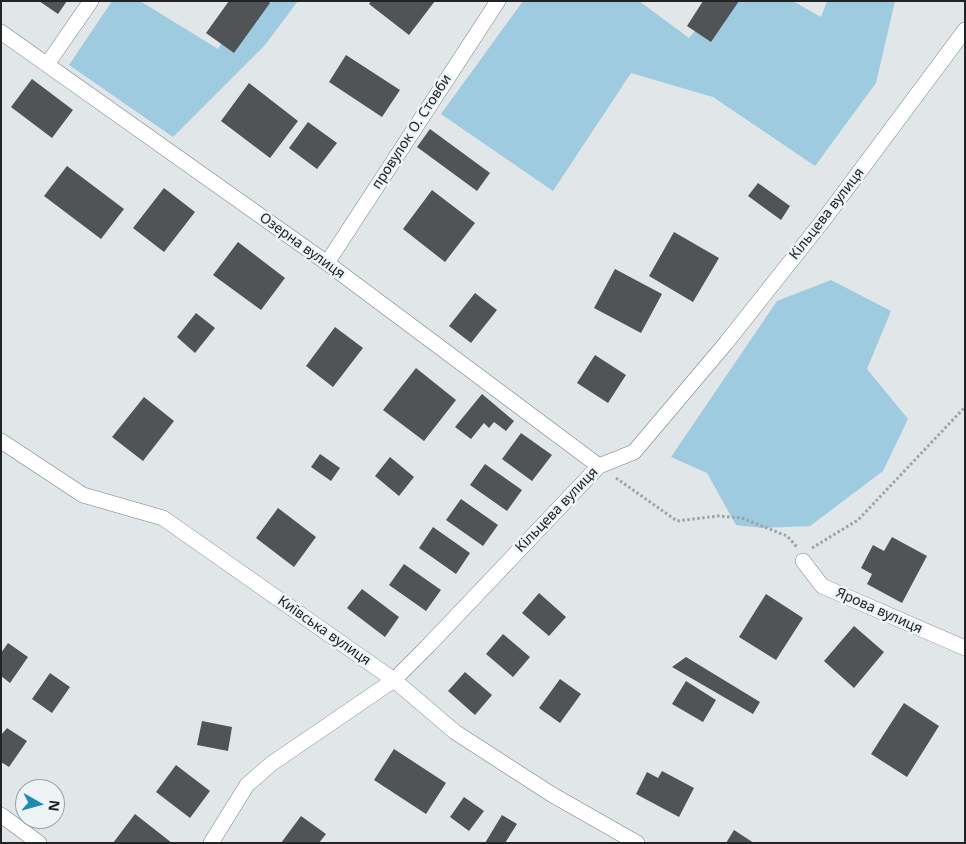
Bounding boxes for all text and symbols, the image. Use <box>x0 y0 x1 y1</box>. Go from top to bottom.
street label: провулок О. Стовби <box>369 72 455 192</box>
street label: Кільцева вулиця <box>786 165 868 263</box>
street label: Озерна вулиця <box>256 209 348 283</box>
street label: Кільцева вулиця <box>512 464 602 556</box>
street label: Ярова вулиця <box>833 584 925 638</box>
street label: Київська вулиця <box>274 593 374 669</box>
north arrow <box>15 779 65 829</box>
text: N <box>44 799 65 813</box>

